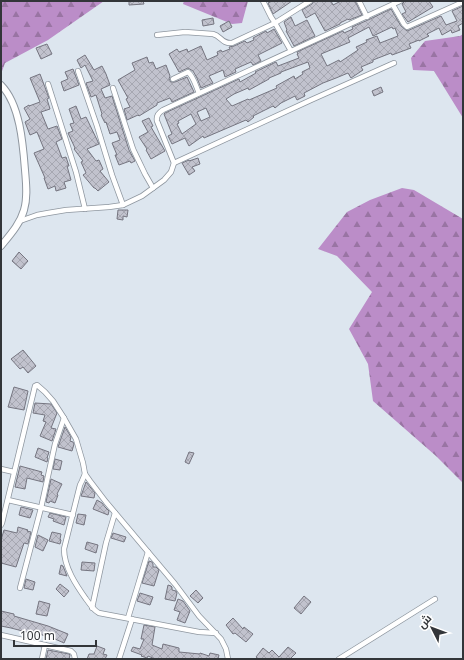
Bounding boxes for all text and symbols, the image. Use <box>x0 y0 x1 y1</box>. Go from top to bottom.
north arrow <box>412 608 452 648</box>
text: ش <box>414 611 434 631</box>
scale bar <box>14 622 96 648</box>
text: 100 m <box>20 627 55 644</box>

